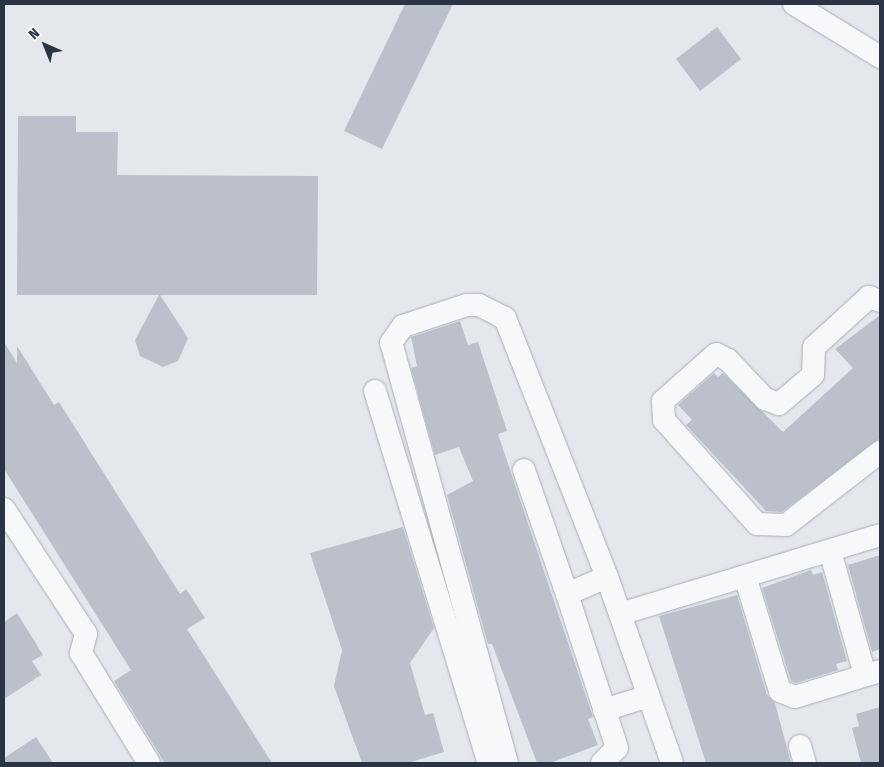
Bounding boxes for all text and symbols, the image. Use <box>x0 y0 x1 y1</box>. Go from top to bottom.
north arrow <box>20 20 70 70</box>
text: N <box>25 25 43 43</box>

